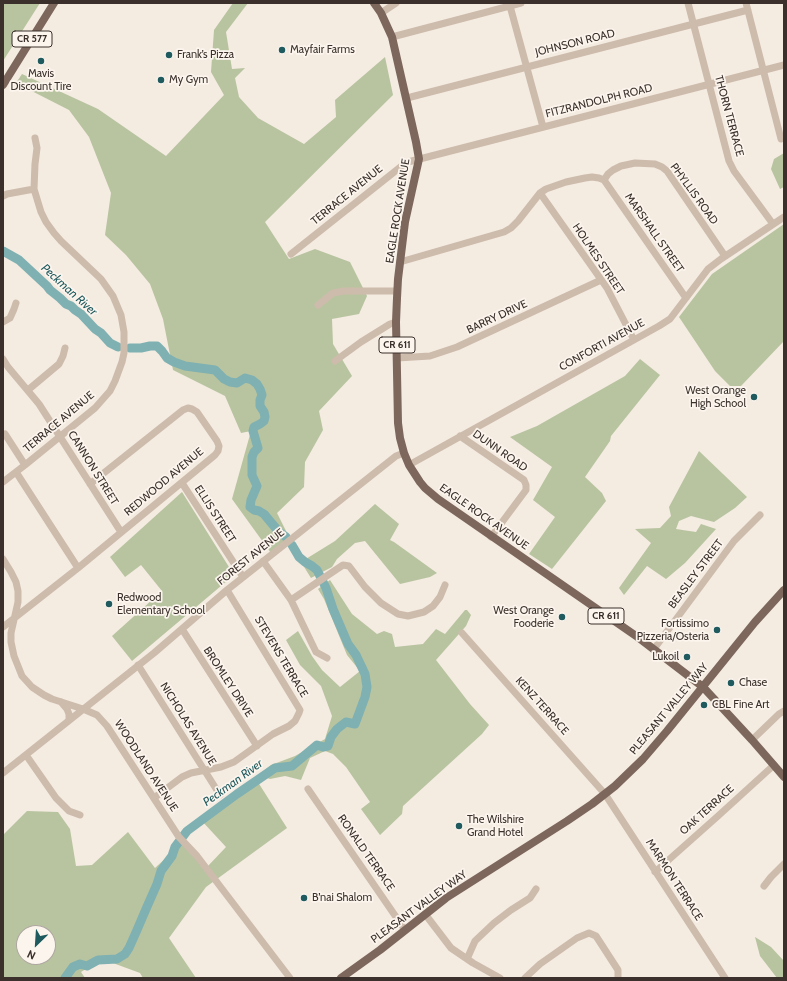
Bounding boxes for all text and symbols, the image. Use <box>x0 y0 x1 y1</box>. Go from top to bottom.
street label: JOHNSON ROAD <box>534 27 616 59</box>
road number: CR 577 <box>12 31 52 47</box>
place label: Mayfair Farms <box>290 43 355 57</box>
marker: Mayfair Farms <box>277 45 287 55</box>
place label: Frank’s Pizza <box>177 48 234 62</box>
marker: Frank’s Pizza <box>164 50 174 60</box>
marker: Mavis Discount Tire <box>36 56 46 66</box>
place label: Mavis Discount Tire <box>11 67 71 93</box>
place label: My Gym <box>169 73 208 87</box>
street label: THORN TERRACE <box>712 74 746 158</box>
marker: My Gym <box>156 75 166 85</box>
street label: FITZRANDOLPH ROAD <box>544 81 654 121</box>
street label: EAGLE ROCK AVENUE <box>383 158 413 264</box>
street label: PHYLLIS ROAD <box>667 161 721 227</box>
street label: TERRACE AVENUE <box>309 162 385 228</box>
street label: MARSHALL STREET <box>622 191 686 275</box>
street label: HOLMES STREET <box>569 221 627 297</box>
water label: Peckman River <box>38 261 100 319</box>
street label: BARRY DRIVE <box>465 297 529 337</box>
street label: CONFORTI AVENUE <box>557 316 647 374</box>
road number: CR 611 <box>379 337 415 353</box>
place label: West Orange High School <box>685 384 746 410</box>
street label: TERRACE AVENUE <box>21 389 97 455</box>
marker: West Orange High School <box>749 392 759 402</box>
street label: DUNN ROAD <box>470 427 530 475</box>
street label: CANNON STREET <box>65 429 121 507</box>
street label: REDWOOD AVENUE <box>122 445 206 519</box>
street label: EAGLE ROCK AVENUE <box>437 481 531 553</box>
street label: ELLIS STREET <box>192 483 238 545</box>
street label: FOREST AVENUE <box>215 526 287 588</box>
street label: BEASLEY STREET <box>666 537 726 611</box>
place label: Redwood Elementary School <box>117 591 205 617</box>
marker: Redwood Elementary School <box>104 599 114 609</box>
place label: West Orange Fooderie <box>493 604 554 630</box>
road number: CR 611 <box>588 608 624 624</box>
marker: West Orange Fooderie <box>557 612 567 622</box>
street label: STEVENS TERRACE <box>252 614 310 700</box>
place label: Fortissimo Pizzeria/Osteria <box>637 617 709 643</box>
marker: Fortissimo Pizzeria/Osteria <box>712 625 722 635</box>
street label: BROMLEY DRIVE <box>200 644 256 720</box>
place label: Lukoil <box>652 650 679 664</box>
marker: Lukoil <box>682 652 692 662</box>
street label: PLEASANT VALLEY WAY <box>627 661 711 757</box>
street label: KENZ TERRACE <box>513 674 571 738</box>
place label: Chase <box>739 676 767 690</box>
marker: Chase <box>726 678 736 688</box>
street label: NICHOLAS AVENUE <box>157 680 219 768</box>
place label: CBL Fine Art <box>712 698 770 712</box>
marker: CBL Fine Art <box>699 700 709 710</box>
street label: WOODLAND AVENUE <box>111 718 181 814</box>
water label: Peckman River <box>200 756 266 810</box>
street label: OAK TERRACE <box>677 782 737 838</box>
street label: RONALD TERRACE <box>335 812 397 894</box>
place label: The Wilshire Grand Hotel <box>467 813 524 839</box>
marker: The Wilshire Grand Hotel <box>454 821 464 831</box>
street label: MARMON TERRACE <box>643 837 705 923</box>
street label: PLEASANT VALLEY WAY <box>369 868 469 946</box>
place label: B’nai Shalom <box>312 891 372 905</box>
marker: B’nai Shalom <box>299 893 309 903</box>
north arrow <box>16 925 56 965</box>
text: N <box>25 947 38 963</box>

